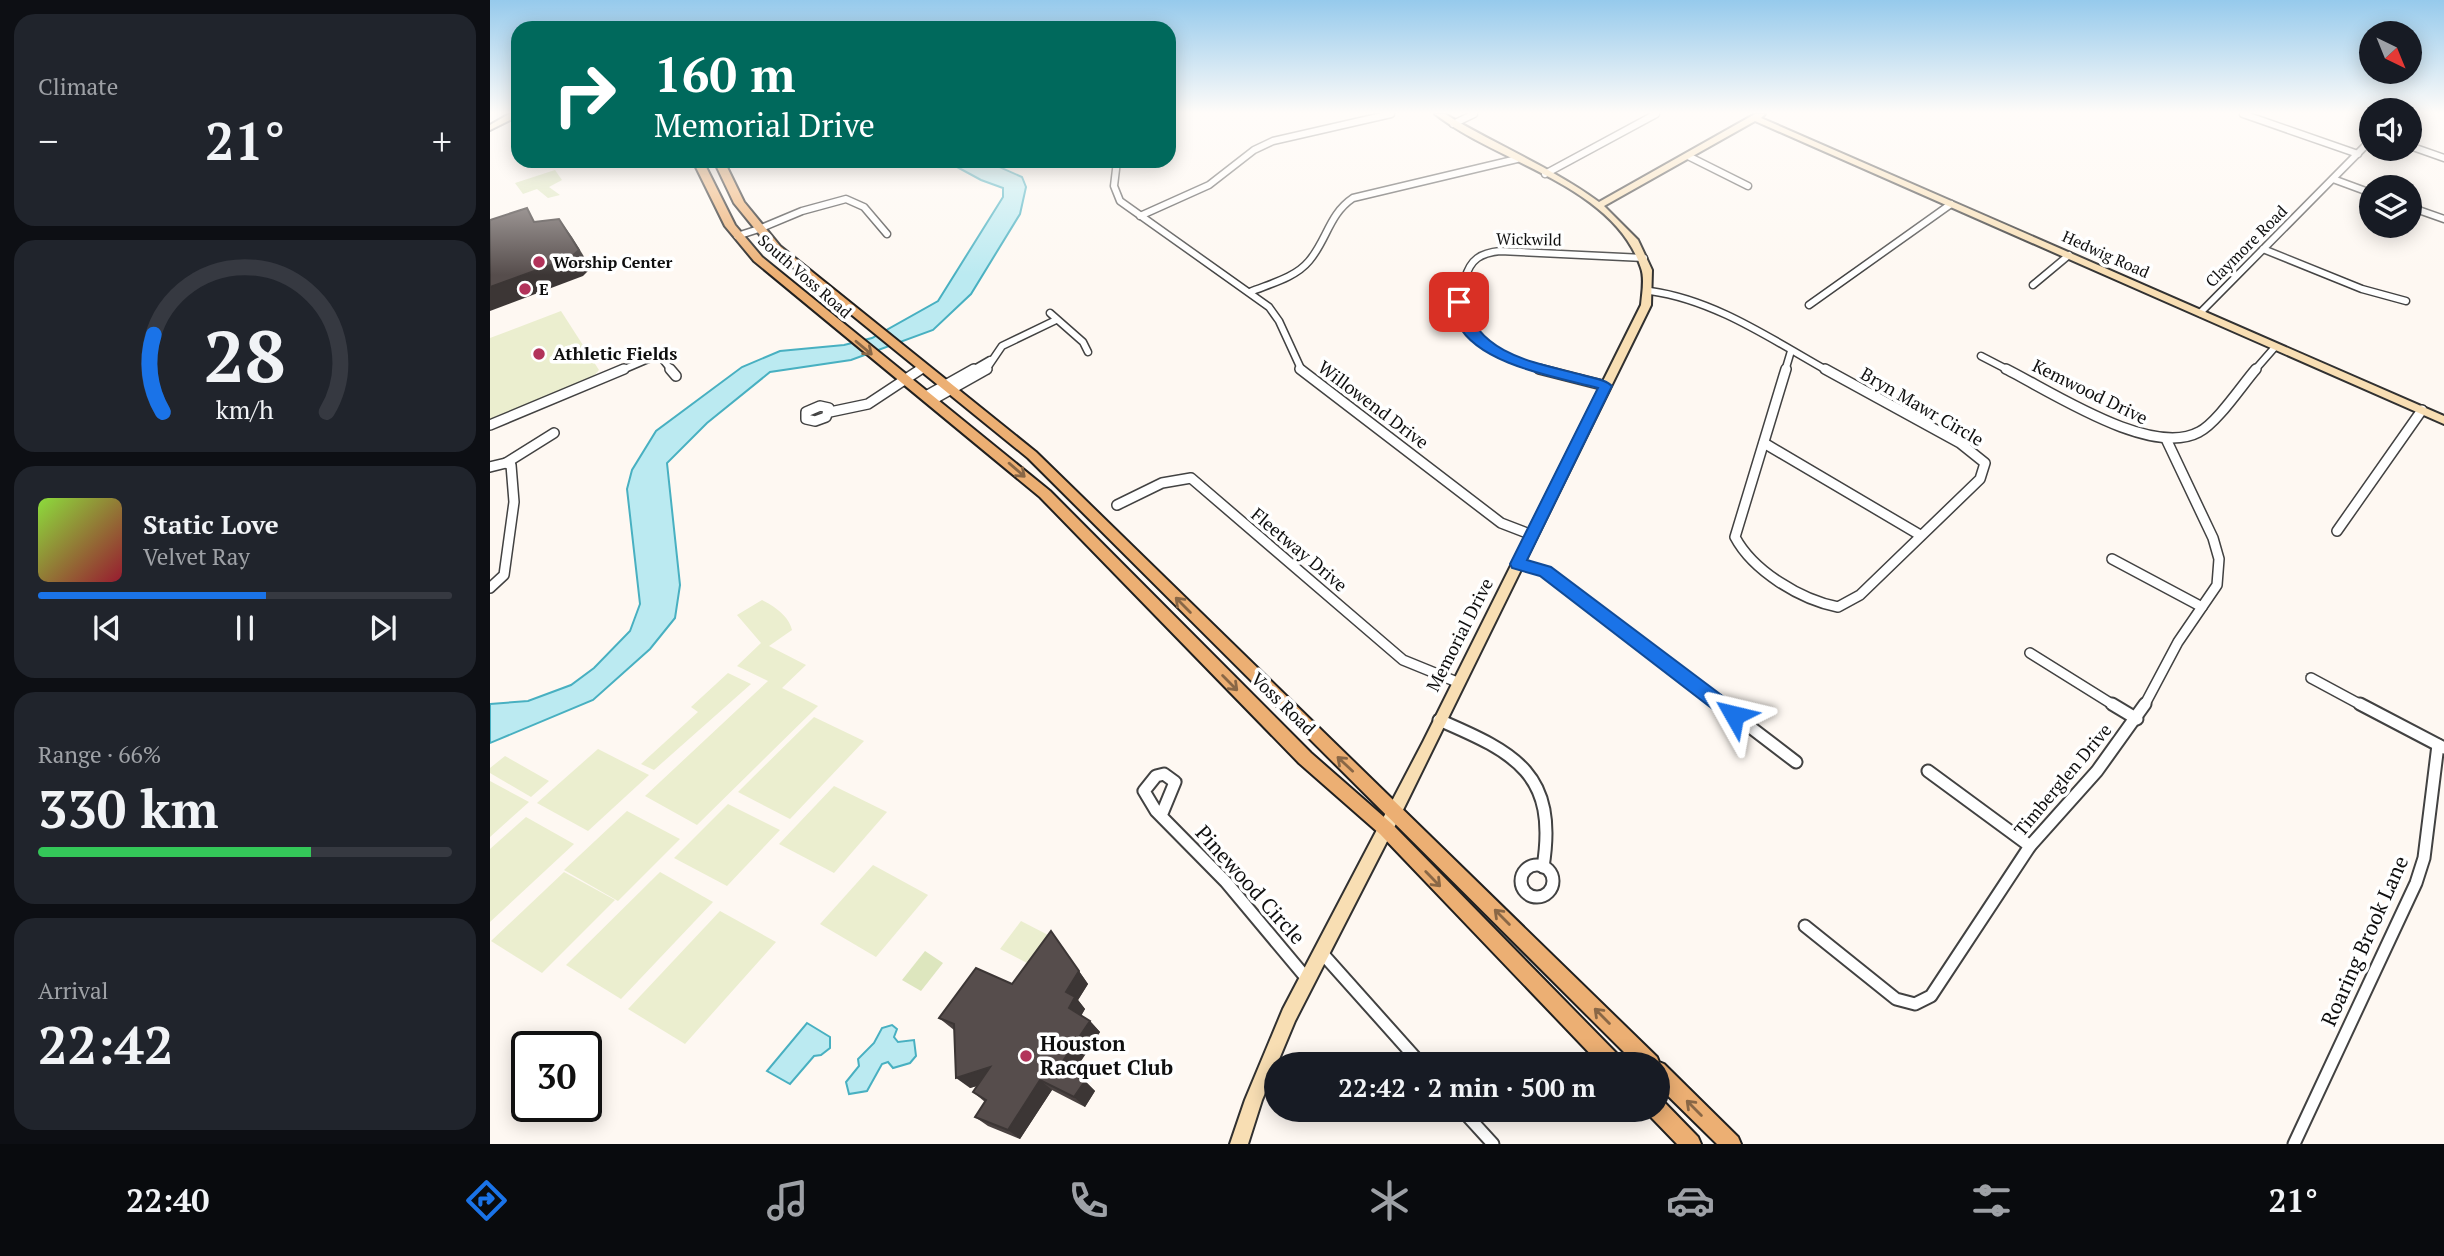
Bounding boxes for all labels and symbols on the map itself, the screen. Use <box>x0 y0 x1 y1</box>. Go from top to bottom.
north arrow <box>2359 21 2422 84</box>
street label: Claymore Road <box>2200 200 2292 292</box>
street label: Hedwig Road <box>2059 225 2153 283</box>
street label: Wickwild <box>1496 227 1562 251</box>
street label: South Voss Road <box>754 229 857 323</box>
place label: Worship Center <box>553 251 673 273</box>
marker: Worship Center <box>531 254 547 270</box>
pin <box>1429 272 1489 332</box>
place label: E <box>539 278 549 300</box>
marker: E <box>517 281 533 297</box>
one-way arrow <box>855 340 873 356</box>
place label: Athletic Fields <box>553 341 677 365</box>
marker: Athletic Fields <box>531 346 547 362</box>
street label: Kemwood Drive <box>2029 353 2152 429</box>
street label: Willowend Drive <box>1313 355 1434 454</box>
street label: Bryn Mawr Circle <box>1857 361 1988 451</box>
one-way arrow <box>1007 462 1025 478</box>
street label: Fleetway Drive <box>1247 502 1353 597</box>
street label: Memorial Drive <box>1420 574 1498 695</box>
one-way arrow <box>1174 597 1191 614</box>
street label: Voss Road <box>1246 667 1321 740</box>
one-way arrow <box>1221 674 1238 691</box>
position arrow <box>1697 678 1771 752</box>
street label: Timberglen Drive <box>2008 718 2116 841</box>
one-way arrow <box>1337 756 1354 773</box>
street label: Pinewood Circle <box>1190 819 1312 950</box>
street label: Roaring Brook Lane <box>2314 851 2414 1030</box>
one-way arrow <box>1424 870 1441 887</box>
one-way arrow <box>1494 909 1511 926</box>
one-way arrow <box>1593 1008 1610 1025</box>
place label: Houston Racquet Club <box>1040 1029 1173 1081</box>
speed limit sign: 30 <box>511 1031 602 1122</box>
marker: Houston Racquet Club <box>1018 1048 1034 1064</box>
one-way arrow <box>1686 1099 1703 1116</box>

